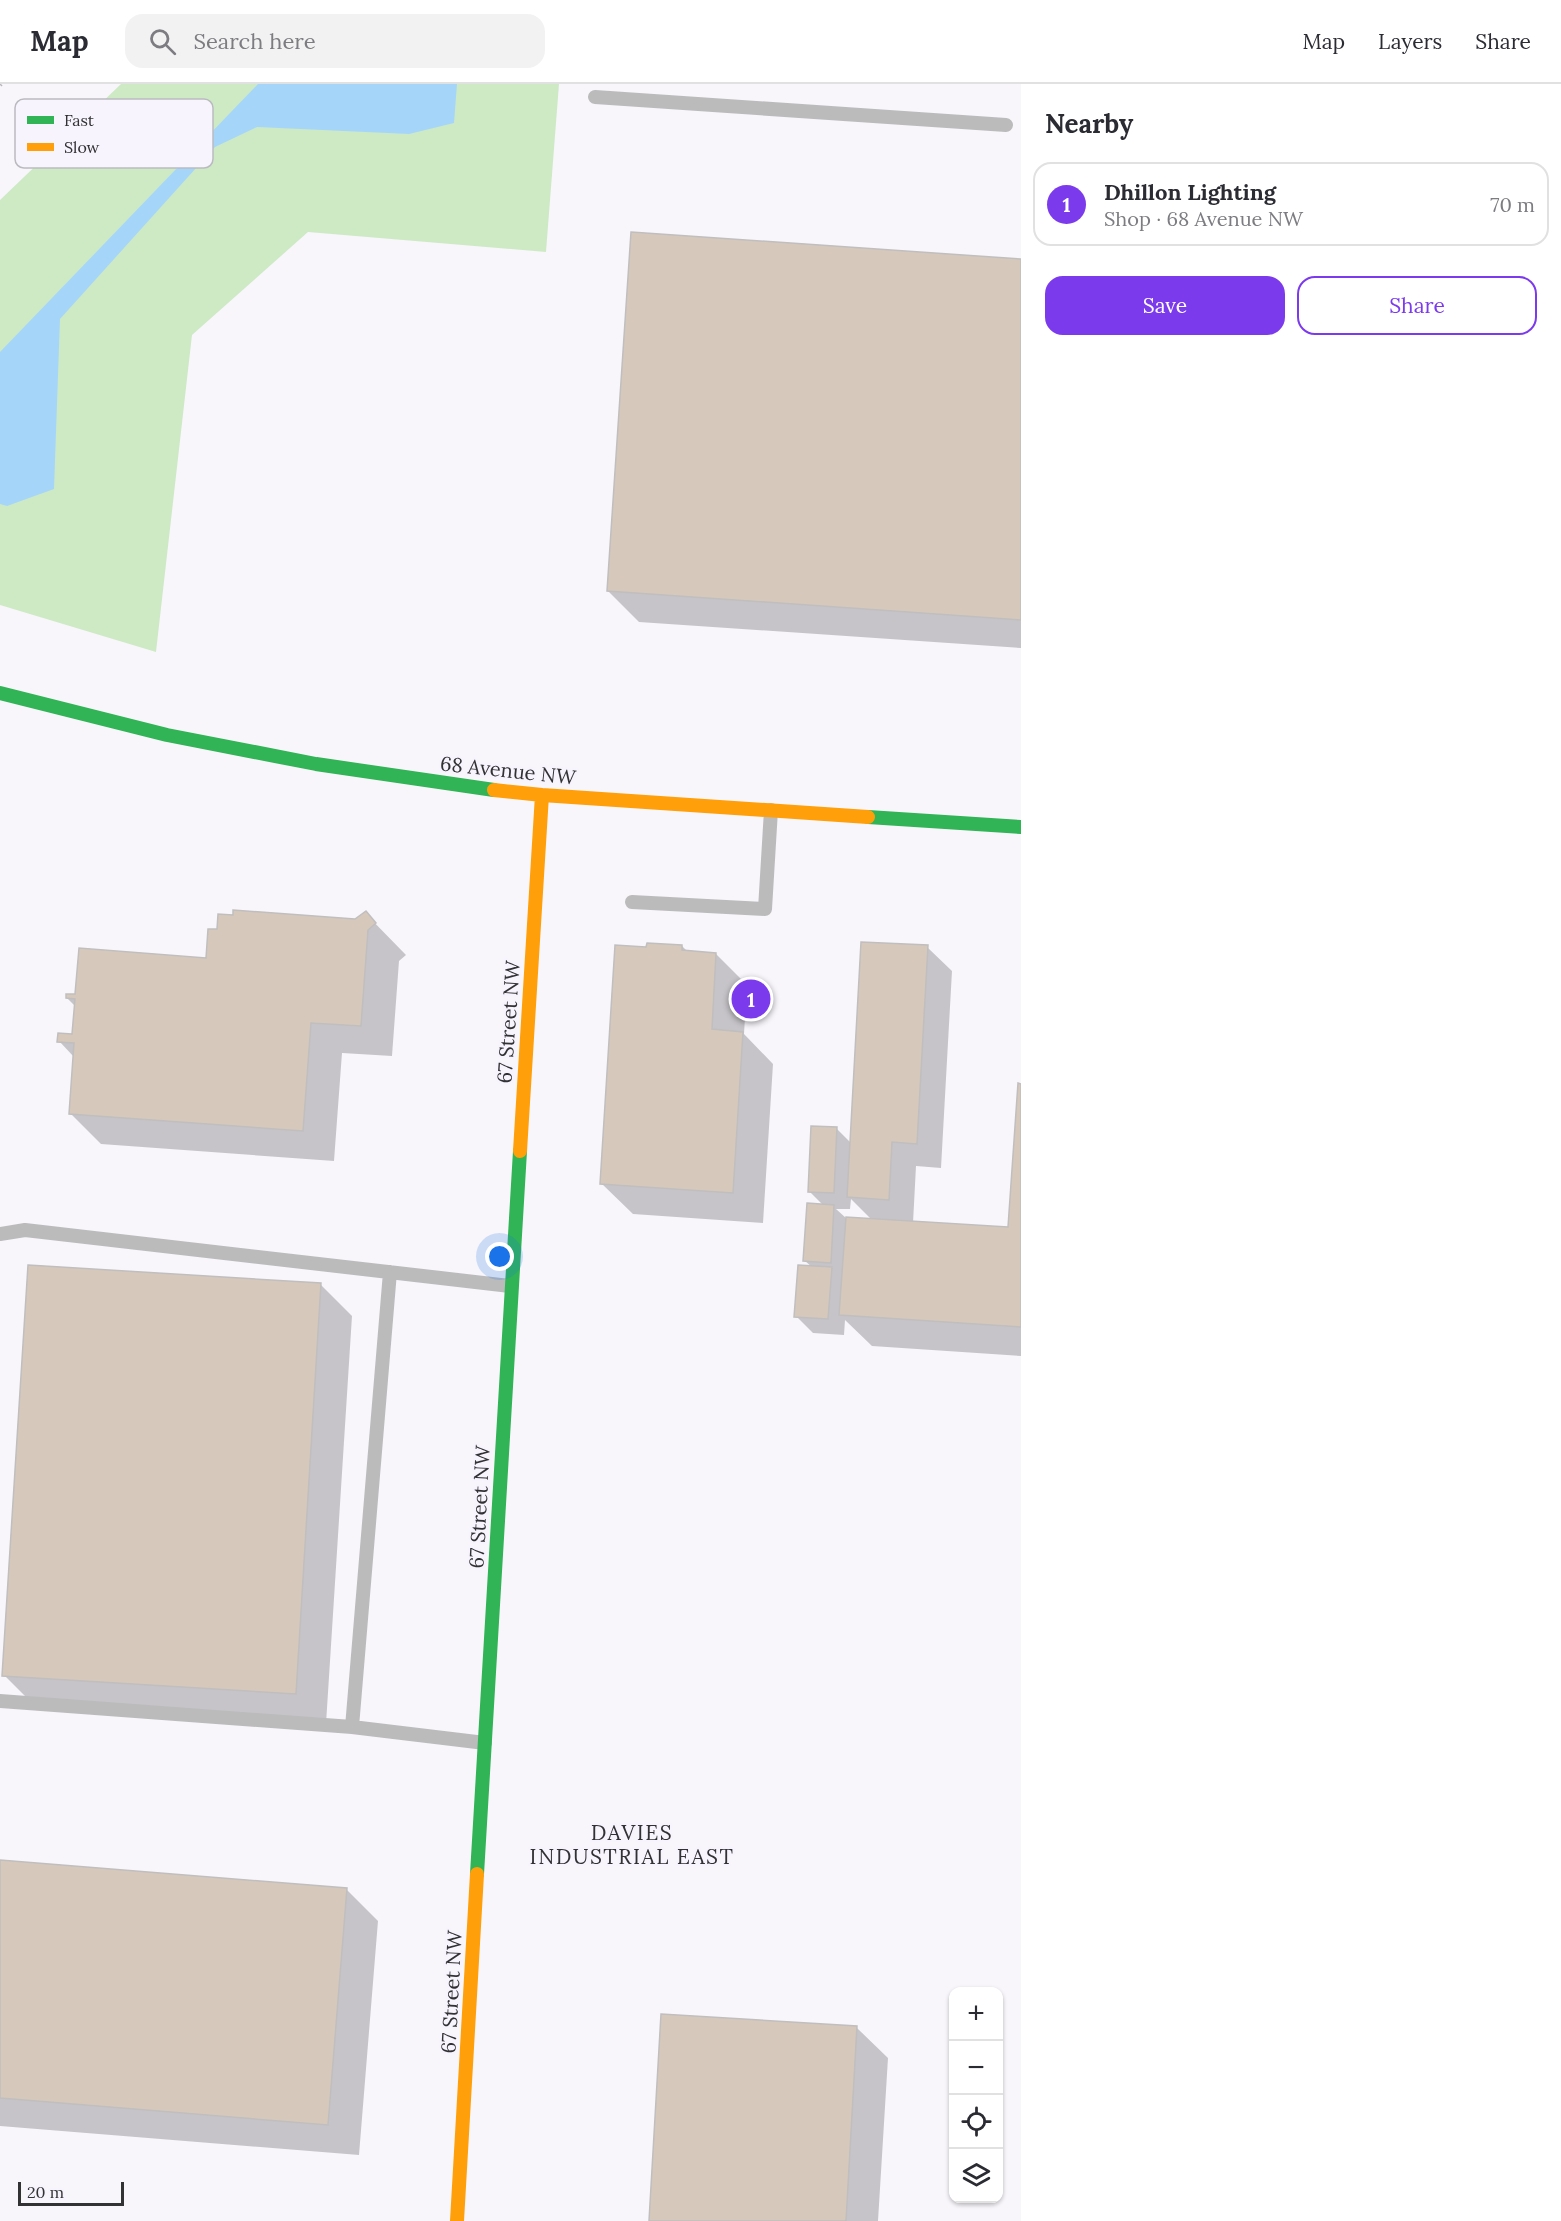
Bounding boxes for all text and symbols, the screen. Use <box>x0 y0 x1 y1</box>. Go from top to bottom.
search box <box>125 14 545 68</box>
text: Map <box>30 23 89 59</box>
icon: search <box>146 25 179 58</box>
text: Search here <box>194 27 316 55</box>
text: Map <box>1302 28 1345 55</box>
text: Layers <box>1378 28 1442 55</box>
text: Share <box>1475 28 1531 55</box>
legend <box>15 99 213 168</box>
text: Nearby <box>1045 107 1133 140</box>
text: Fast <box>64 110 95 130</box>
text: Slow <box>64 137 100 157</box>
text: Dhillon Lighting <box>1104 178 1276 206</box>
text: 1 <box>1062 192 1071 217</box>
text: 70 m <box>1490 192 1535 217</box>
text: Shop · 68 Avenue NW <box>1104 206 1303 231</box>
button: Save <box>1045 276 1285 335</box>
button: Share <box>1297 276 1537 335</box>
street label: 68 Avenue NW <box>439 750 578 790</box>
street label: 67 Street NW <box>491 959 525 1084</box>
pin: 1 <box>732 976 771 1022</box>
your location <box>485 1242 514 1271</box>
street label: 67 Street NW <box>463 1444 495 1569</box>
district label: DAVIES INDUSTRIAL EAST <box>530 1819 734 1870</box>
street label: 67 Street NW <box>435 1929 467 2054</box>
map controls <box>949 1987 1003 2203</box>
button: + <box>949 1987 1003 2041</box>
button: − <box>949 2041 1003 2095</box>
button: locate <box>949 2095 1003 2149</box>
button: layers <box>949 2149 1003 2203</box>
scale bar <box>18 2179 124 2206</box>
text: 20 m <box>27 2182 64 2202</box>

